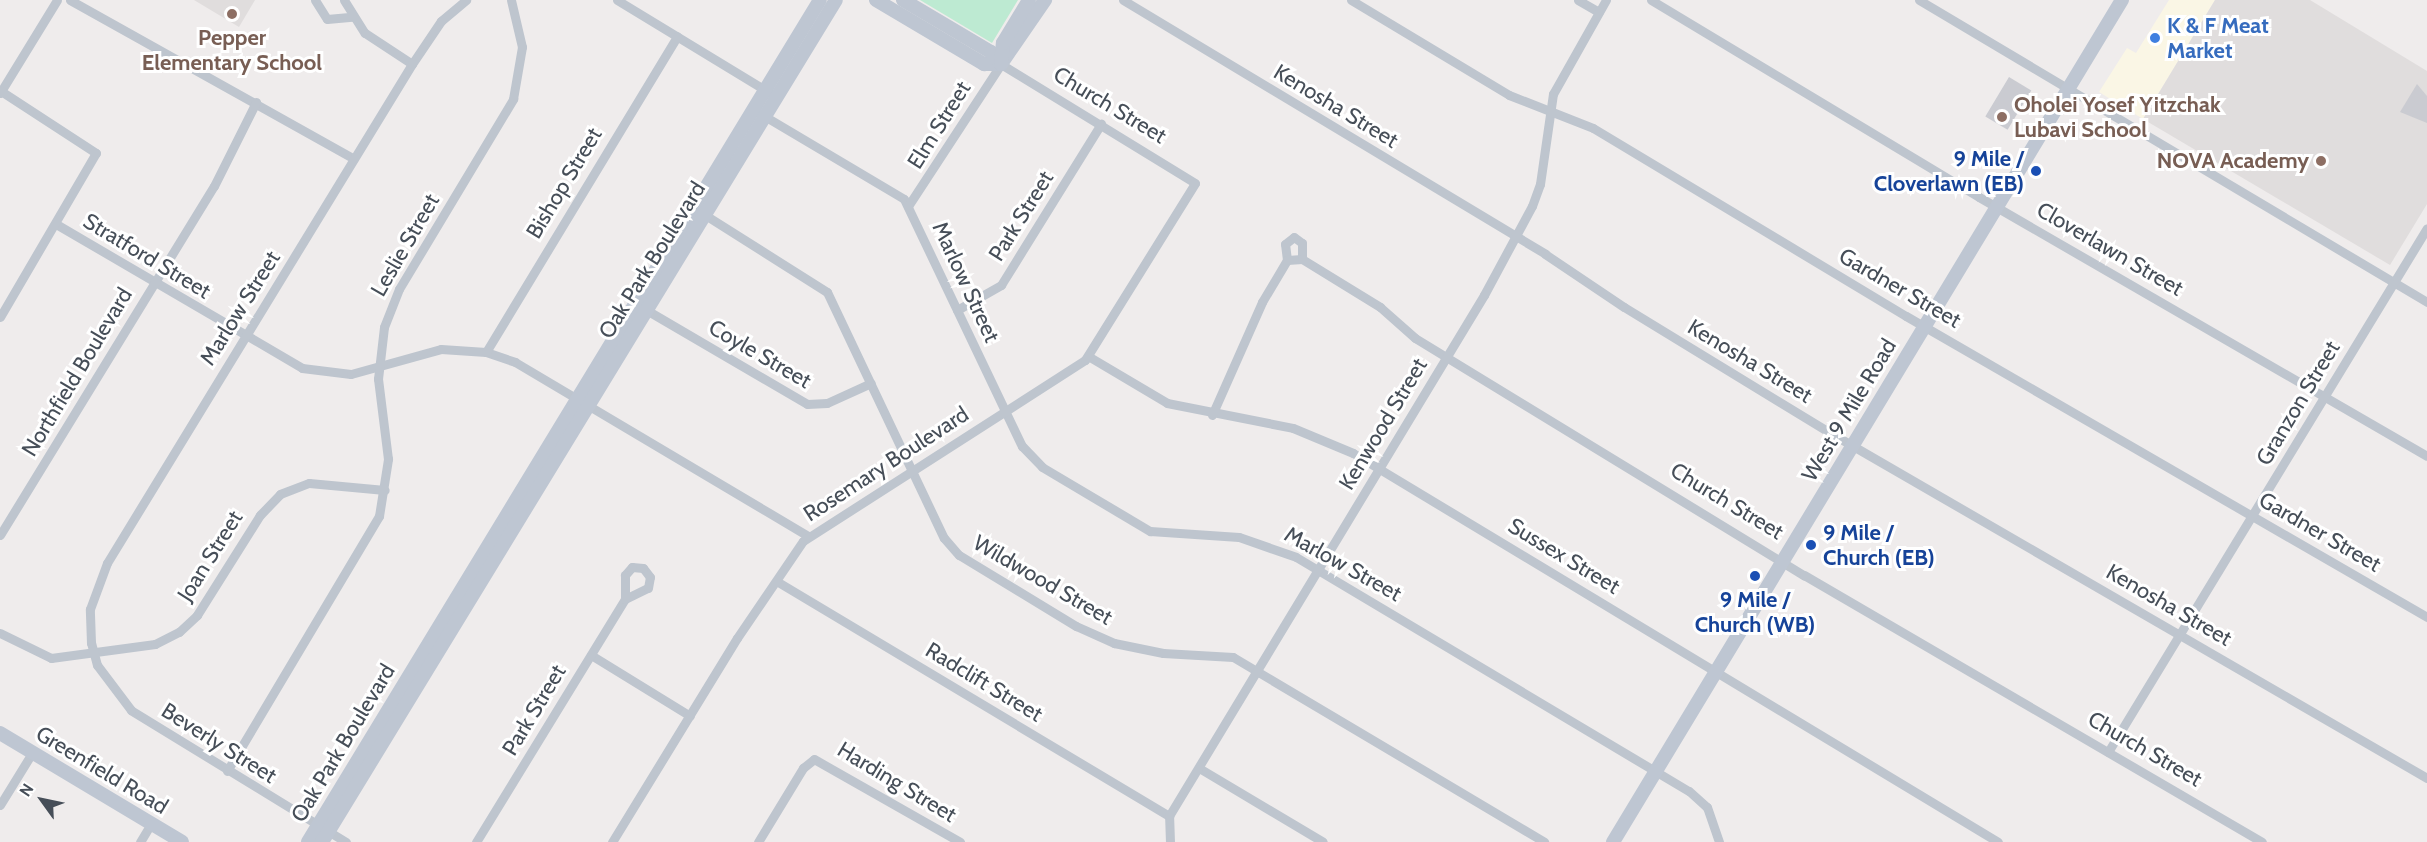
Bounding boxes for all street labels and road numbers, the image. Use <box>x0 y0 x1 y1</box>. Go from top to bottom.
street label: Kenosha Street <box>1269 59 1403 153</box>
street label: Church Street <box>1049 61 1171 149</box>
street label: Elm Street <box>902 76 976 174</box>
street label: Bishop Street <box>521 123 607 243</box>
street label: Park Street <box>983 166 1059 266</box>
street label: Oak Park Boulevard <box>593 177 711 343</box>
street label: Leslie Street <box>365 189 445 301</box>
street label: Cloverlawn Street <box>2032 196 2188 302</box>
street label: Stratford Street <box>78 208 216 304</box>
street label: Marlow Street <box>927 218 1005 346</box>
street label: Gardner Street <box>1834 243 1966 333</box>
street label: Marlow Street <box>194 246 286 370</box>
street label: Northfield Boulevard <box>16 283 138 461</box>
street label: Coyle Street <box>704 314 816 394</box>
street label: Kenosha Street <box>1683 314 1817 408</box>
street label: West 9 Mile Road <box>1796 334 1902 486</box>
street label: Granzon Street <box>2251 336 2345 470</box>
street label: Kenwood Street <box>1333 353 1433 495</box>
street label: Rosemary Boulevard <box>799 401 973 527</box>
street label: Church Street <box>1666 457 1788 545</box>
street label: Gardner Street <box>2254 487 2386 577</box>
street label: Joan Street <box>172 506 248 606</box>
street label: Sussex Street <box>1503 512 1625 600</box>
street label: Marlow Street <box>1280 521 1406 607</box>
street label: Wildwood Street <box>969 529 1117 631</box>
street label: Kenosha Street <box>2102 558 2236 652</box>
street label: Radclift Street <box>921 637 1047 727</box>
street label: Oak Park Boulevard <box>285 659 401 827</box>
street label: Park Street <box>497 660 571 760</box>
street label: Beverly Street <box>157 697 281 789</box>
street label: Church Street <box>2083 706 2207 792</box>
street label: Greenfield Road <box>31 720 173 820</box>
street label: Harding Street <box>833 736 961 828</box>

